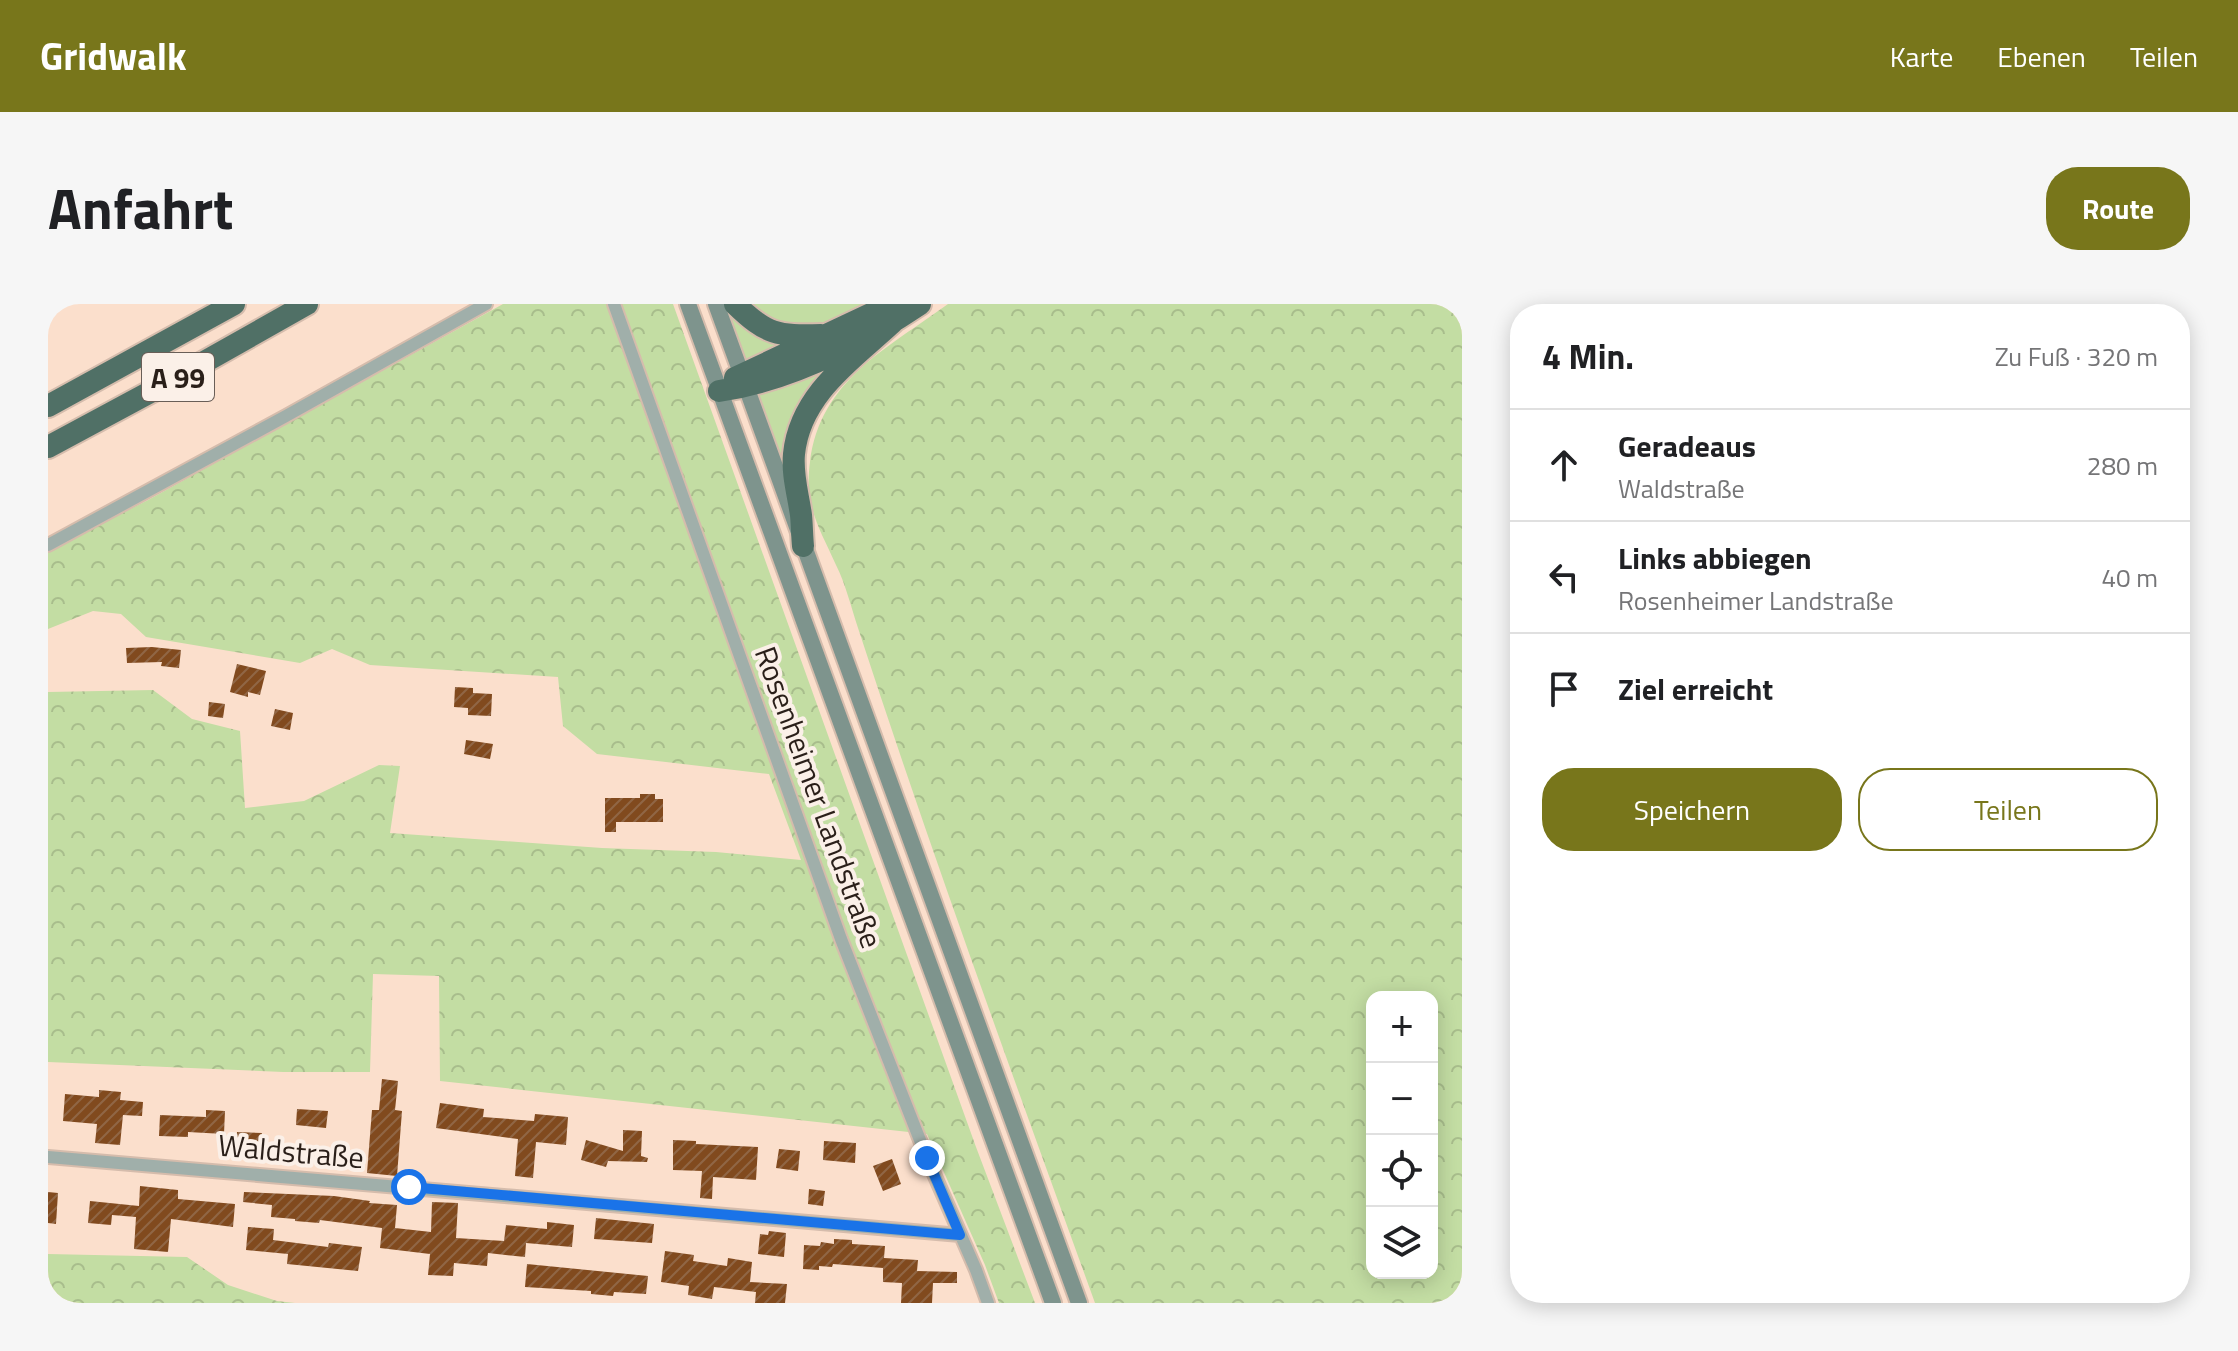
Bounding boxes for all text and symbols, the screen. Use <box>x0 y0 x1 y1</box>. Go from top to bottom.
text: Gridwalk <box>40 27 187 85</box>
text: Karte <box>1890 35 1953 78</box>
text: Ebenen <box>1997 35 2086 78</box>
text: Teilen <box>2130 35 2198 78</box>
text: Anfahrt <box>48 166 233 251</box>
button: Route <box>2046 167 2190 250</box>
text: 4 Min. <box>1542 330 1634 382</box>
text: Zu Fuß · 320 m <box>1995 337 2158 376</box>
road number: A 99 <box>142 353 214 401</box>
text: Geradeaus <box>1618 423 1756 469</box>
icon: ahead <box>1542 443 1586 487</box>
text: 280 m <box>2087 446 2158 485</box>
text: Waldstraße <box>1618 469 1745 508</box>
text: Links abbiegen <box>1618 535 1812 581</box>
icon: left <box>1542 555 1586 599</box>
text: 40 m <box>2101 558 2158 597</box>
text: Rosenheimer Landstraße <box>1618 581 1894 620</box>
street label: Rosenheimer Landstraße <box>743 640 895 954</box>
text: Ziel erreicht <box>1618 666 1773 712</box>
icon: arrive <box>1542 667 1586 711</box>
button: Speichern <box>1542 768 1842 851</box>
button: Teilen <box>1858 768 2158 851</box>
map controls <box>1366 991 1438 1279</box>
button: + <box>1366 991 1438 1063</box>
button: − <box>1366 1063 1438 1135</box>
street label: Waldstraße <box>216 1122 366 1180</box>
button: locate <box>1366 1135 1438 1207</box>
route end <box>909 1140 945 1176</box>
route start <box>391 1169 427 1205</box>
button: layers <box>1366 1207 1438 1279</box>

